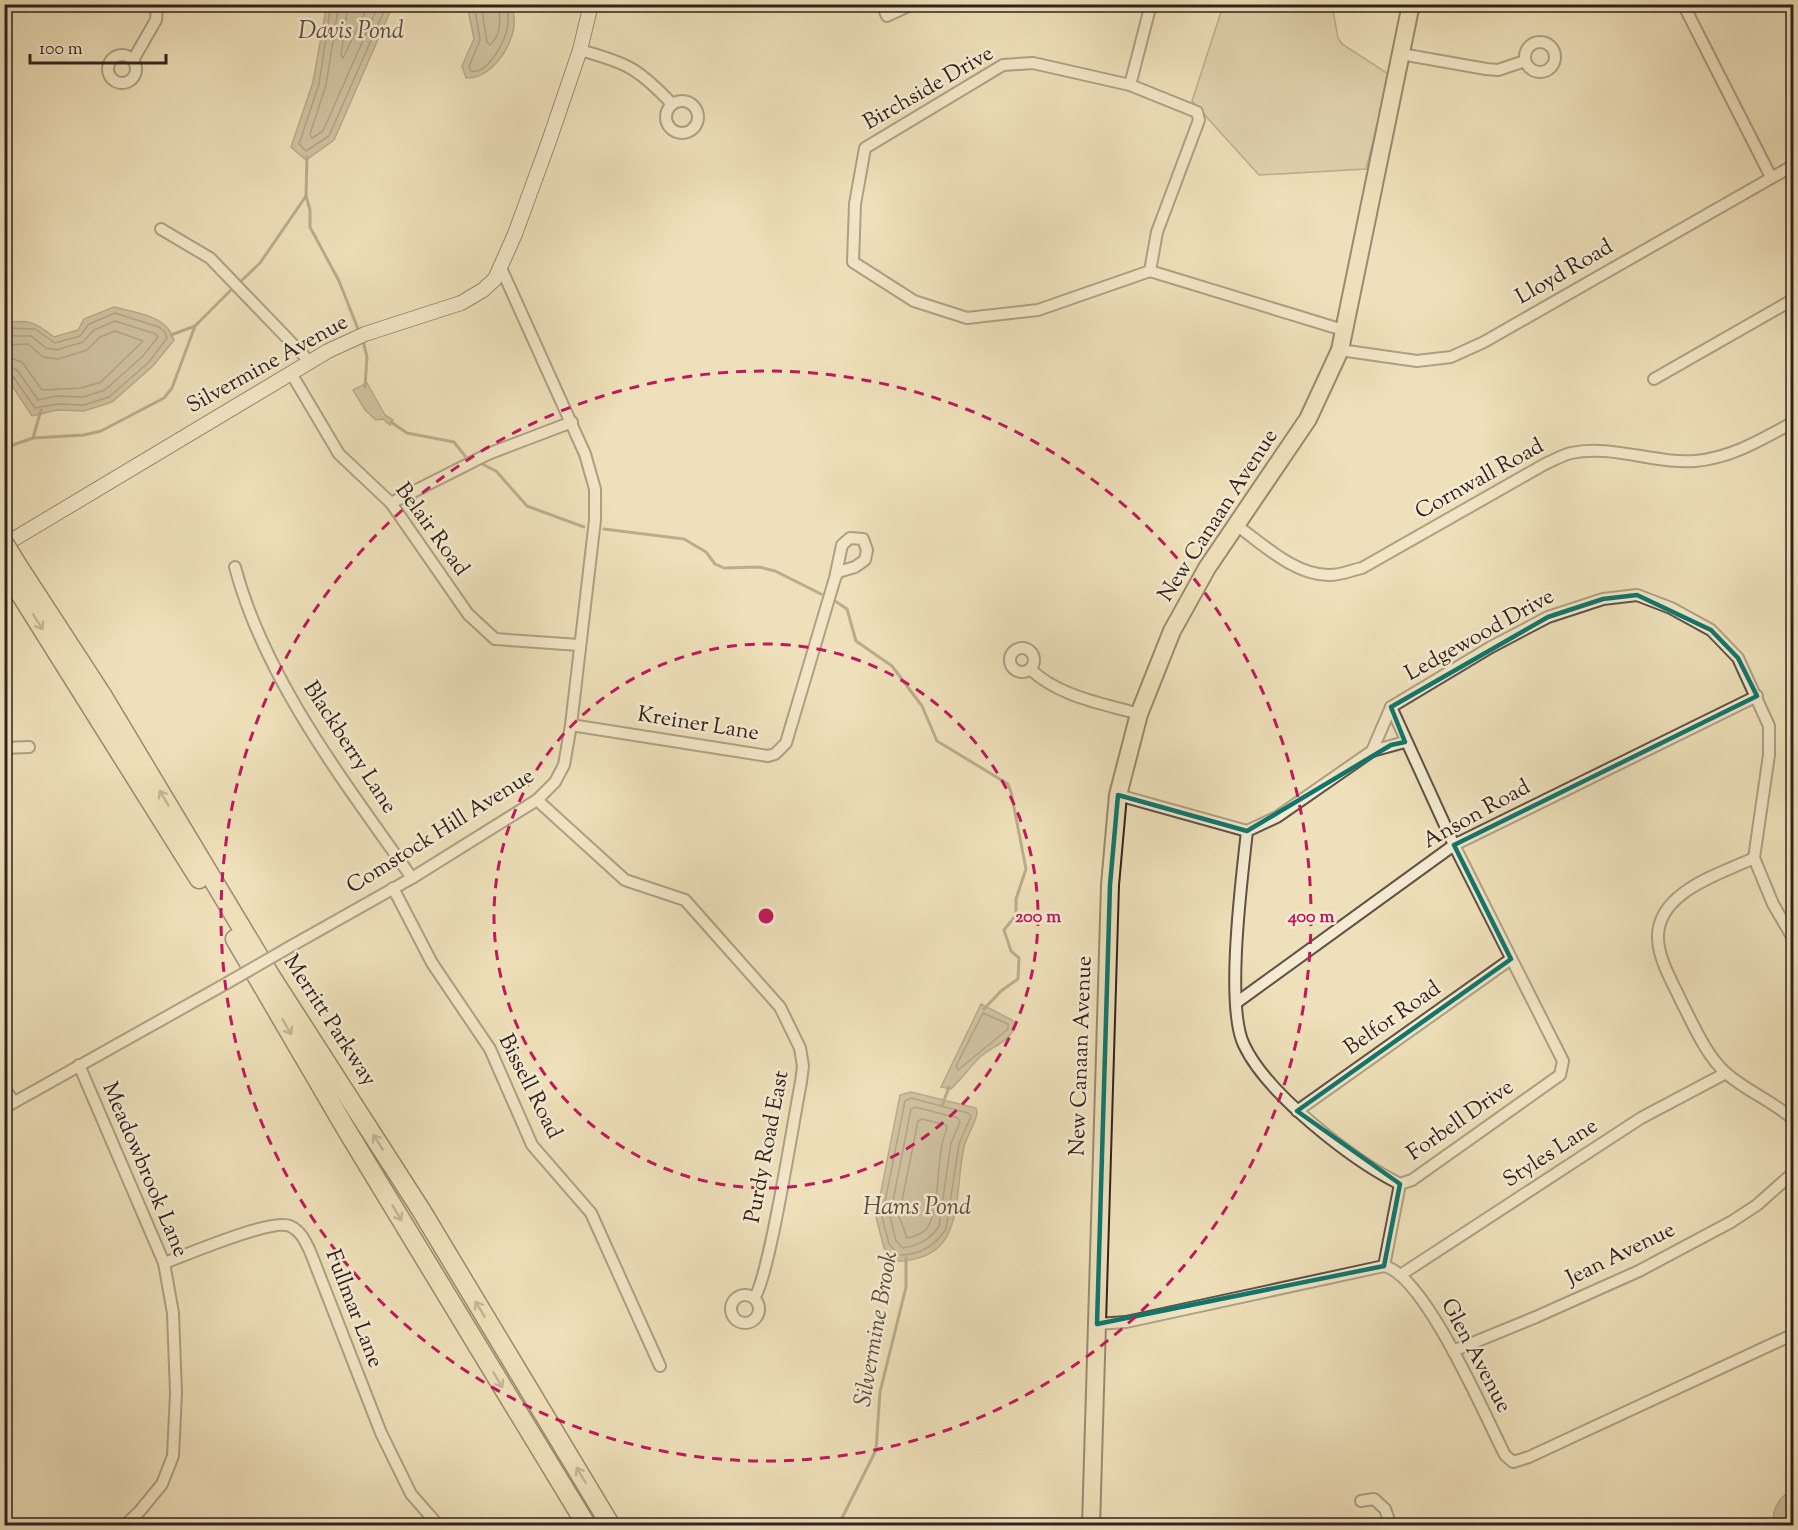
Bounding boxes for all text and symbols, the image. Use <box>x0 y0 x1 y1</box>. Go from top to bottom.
water label: Davis Pond <box>298 15 404 49</box>
scale bar <box>30 27 166 65</box>
text: 100 m <box>39 37 83 63</box>
street label: Birchside Drive <box>858 39 1000 139</box>
street label: Lloyd Road <box>1510 232 1620 314</box>
street label: Silvermine Avenue <box>181 307 355 423</box>
street label: New Canaan Avenue <box>1151 423 1287 609</box>
street label: Cornwall Road <box>1410 431 1550 529</box>
street label: Belair Road <box>386 477 476 583</box>
street label: Ledgewood Drive <box>1400 582 1560 690</box>
one-way arrow <box>32 614 45 631</box>
street label: Blackberry Lane <box>294 675 404 821</box>
street label: Kreiner Lane <box>635 700 761 750</box>
street label: Comstock Hill Avenue <box>341 761 541 903</box>
street label: Anson Road <box>1417 772 1537 858</box>
one-way arrow <box>158 790 170 807</box>
text: 200 m <box>1015 905 1061 931</box>
text: 400 m <box>1287 905 1334 931</box>
centre of rings <box>756 906 776 926</box>
street label: Merritt Parkway <box>274 949 384 1093</box>
street label: New Canaan Avenue <box>1063 955 1101 1157</box>
street label: Belfor Road <box>1338 974 1448 1064</box>
one-way arrow <box>281 1019 293 1036</box>
street label: Bissell Road <box>489 1029 569 1145</box>
street label: Purdy Road East <box>738 1068 799 1226</box>
street label: Forbell Drive <box>1401 1072 1521 1170</box>
street label: Meadowbrook Lane <box>93 1078 195 1262</box>
street label: Styles Lane <box>1497 1111 1605 1197</box>
one-way arrow <box>372 1134 384 1151</box>
water label: Hams Pond <box>863 1191 971 1225</box>
one-way arrow <box>392 1204 404 1221</box>
street label: Jean Avenue <box>1560 1215 1681 1296</box>
street label: Fullmar Lane <box>316 1245 390 1373</box>
water label: Silvermine Brook <box>847 1248 907 1409</box>
street label: Glen Avenue <box>1431 1293 1519 1419</box>
one-way arrow <box>474 1301 486 1318</box>
one-way arrow <box>493 1371 505 1388</box>
one-way arrow <box>575 1467 587 1484</box>

